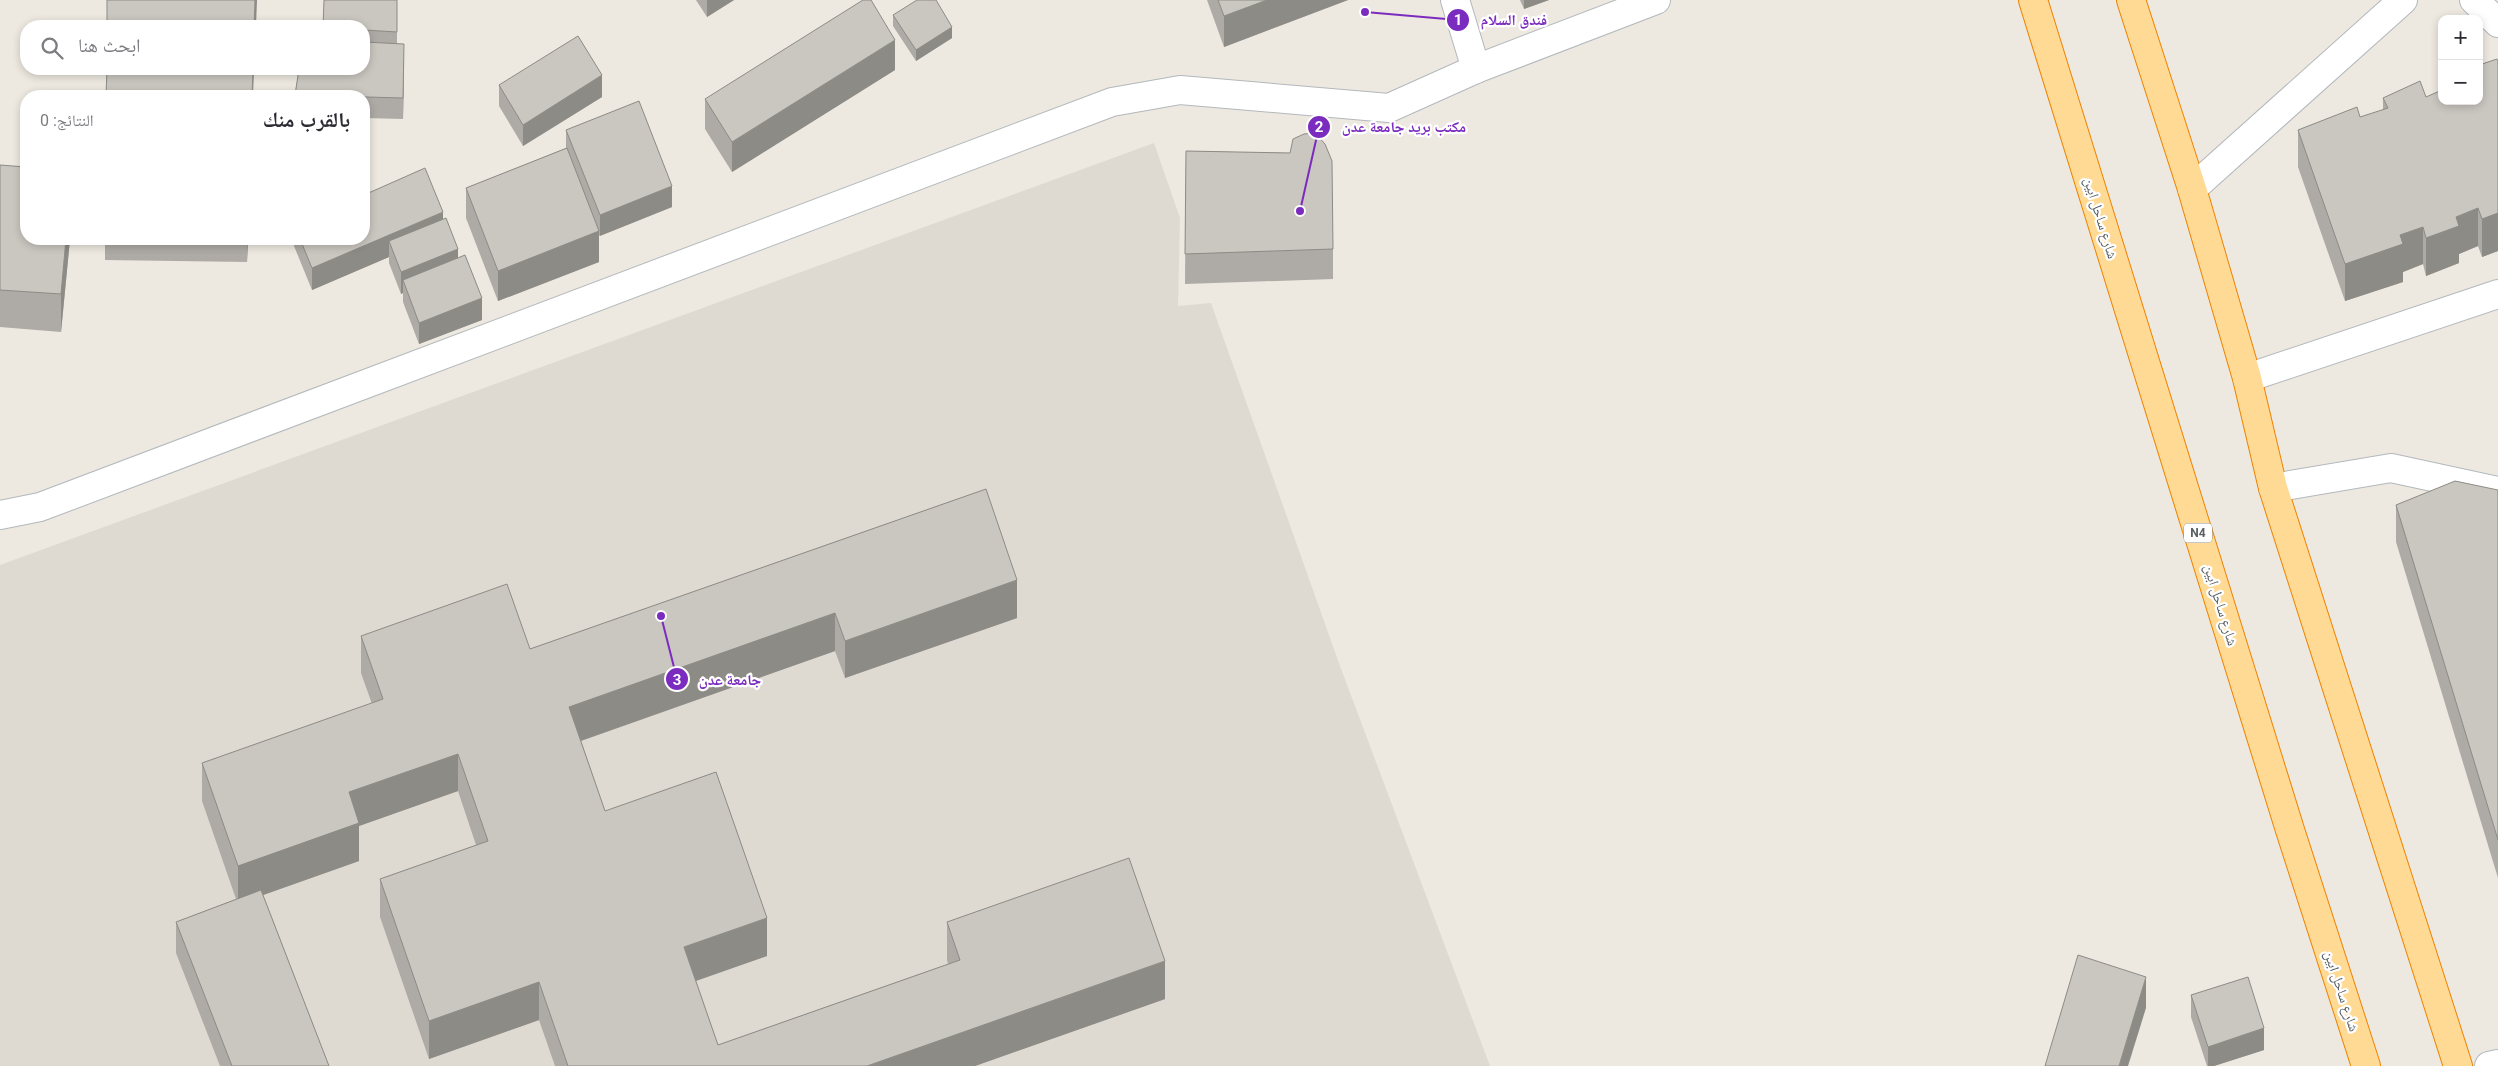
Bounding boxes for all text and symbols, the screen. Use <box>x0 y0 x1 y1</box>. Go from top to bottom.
callout: فندق السلام <box>1445 5 1557 35</box>
text: 1 <box>1454 11 1462 29</box>
text: فندق السلام <box>1481 11 1547 30</box>
map controls <box>2438 15 2483 105</box>
button: + <box>2438 15 2483 60</box>
search box <box>20 20 370 75</box>
icon: search <box>38 34 66 62</box>
text: ابحث هنا <box>78 34 141 57</box>
button: − <box>2438 60 2483 105</box>
text: بالقرب منك <box>263 108 350 132</box>
text: النتائج: 0 <box>40 111 94 130</box>
callout: مكتب بريد جامعة عدن <box>1307 112 1476 142</box>
text: 2 <box>1315 118 1324 136</box>
text: مكتب بريد جامعة عدن <box>1342 118 1466 136</box>
street label: شارع ساحل ابين <box>2079 176 2121 261</box>
road number: N4 <box>2184 524 2212 542</box>
street label: شارع ساحل ابين <box>2199 563 2241 648</box>
callout: جامعة عدن <box>664 664 772 694</box>
text: 3 <box>673 671 681 689</box>
text: جامعة عدن <box>699 671 762 689</box>
street label: شارع ساحل ابين <box>2320 949 2363 1034</box>

